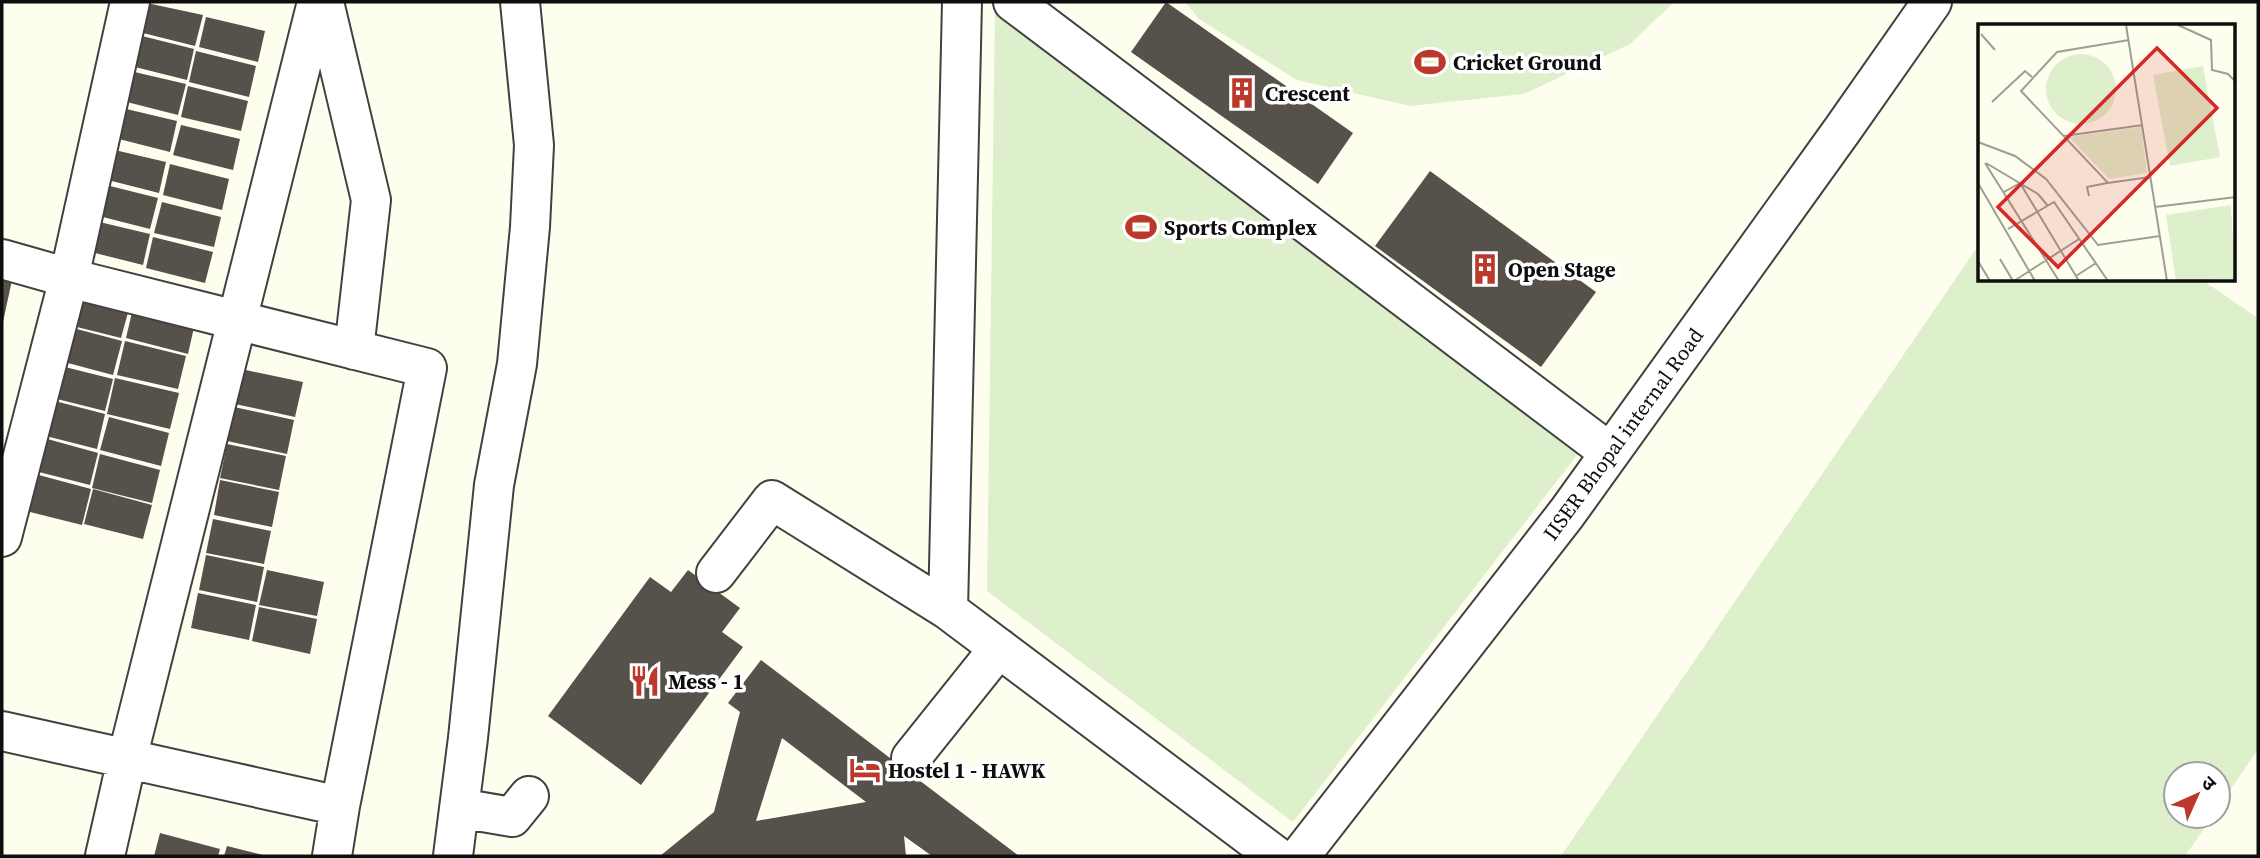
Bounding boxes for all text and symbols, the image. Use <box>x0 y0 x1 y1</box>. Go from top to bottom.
inset map <box>1978 24 2236 282</box>
sports icon: Cricket Ground <box>1413 45 1447 79</box>
place label: Cricket Ground <box>1453 48 1602 77</box>
building icon: Crescent <box>1225 76 1259 110</box>
place label: Crescent <box>1265 79 1350 108</box>
sports icon: Sports Complex <box>1124 210 1158 244</box>
place label: Sports Complex <box>1164 213 1318 242</box>
building icon: Open Stage <box>1468 252 1502 286</box>
place label: Open Stage <box>1508 255 1616 284</box>
street label: IISER Bhopal internal Road <box>1536 322 1710 546</box>
restaurant icon: Mess - 1 <box>628 664 662 698</box>
place label: Mess - 1 <box>668 667 744 696</box>
hotel icon: Hostel 1 - HAWK <box>848 753 882 787</box>
place label: Hostel 1 - HAWK <box>888 756 1046 785</box>
north arrow <box>2162 760 2232 830</box>
text: उ <box>2196 770 2223 797</box>

